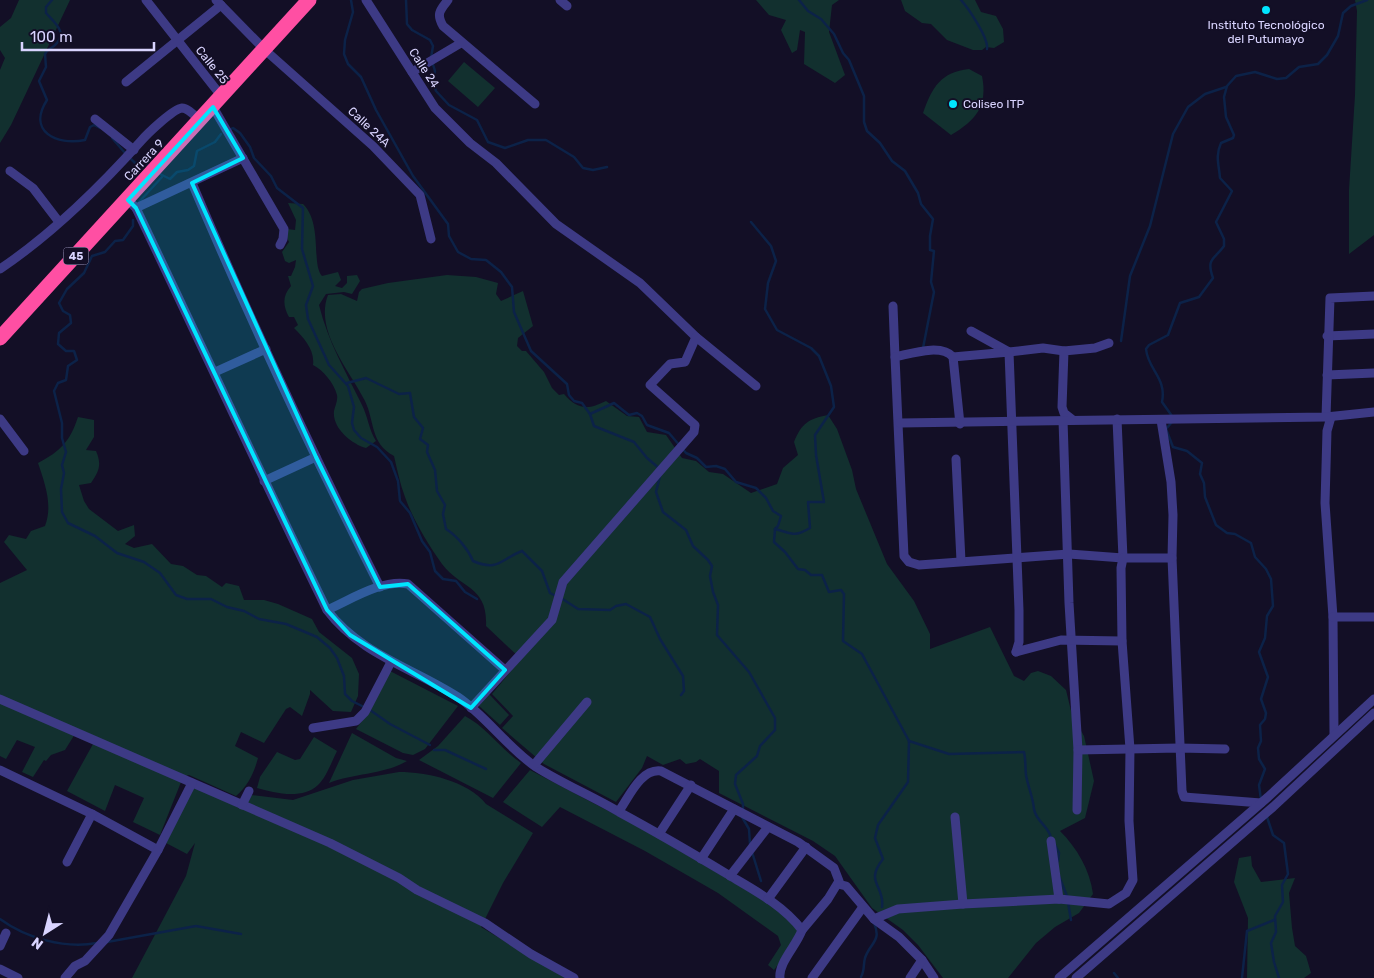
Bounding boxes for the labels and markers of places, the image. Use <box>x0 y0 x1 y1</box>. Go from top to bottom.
marker: Instituto Tecnológico del Putumayo <box>1260 4 1272 16</box>
place label: Instituto Tecnológico del Putumayo <box>1207 18 1325 46</box>
place label: Coliseo ITP <box>963 97 1025 111</box>
marker: Coliseo ITP <box>947 98 959 110</box>

